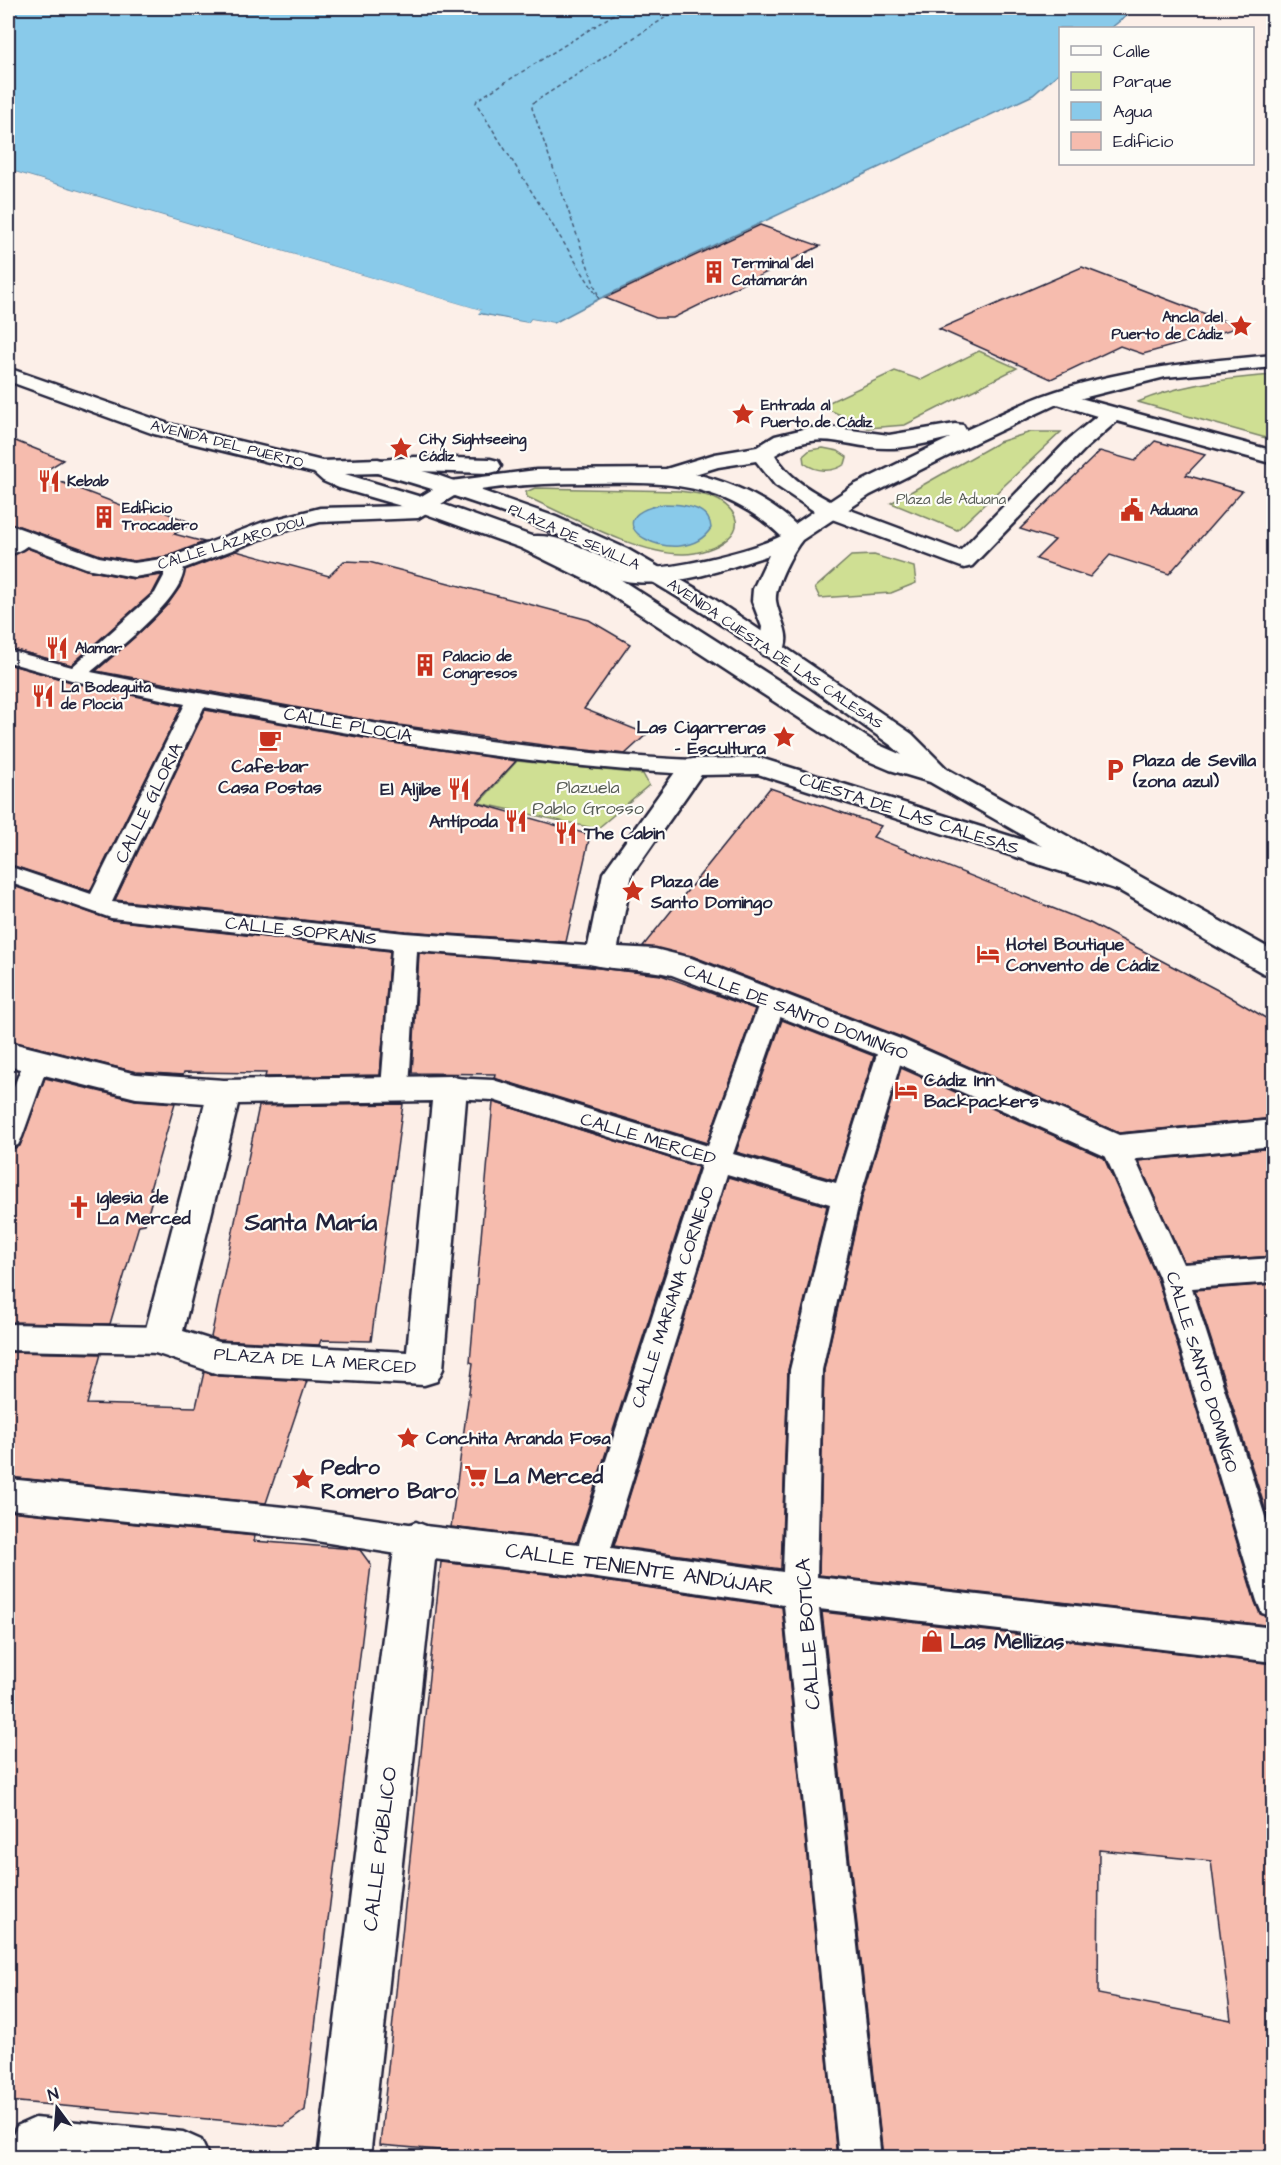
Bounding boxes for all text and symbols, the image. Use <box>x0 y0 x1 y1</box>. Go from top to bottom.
legend <box>1059 27 1254 165</box>
text: Calle <box>1113 39 1151 64</box>
text: Parque <box>1113 69 1172 94</box>
text: Agua <box>1113 99 1152 125</box>
text: Edificio <box>1113 129 1173 154</box>
place label: Terminal del Catamarán <box>731 253 814 291</box>
building icon: Terminal del Catamarán <box>701 259 727 285</box>
place label: Ancla del Puerto de Cádiz <box>1111 307 1224 345</box>
place icon: Ancla del Puerto de Cádiz <box>1228 313 1254 339</box>
place label: Entrada al Puerto de Cádiz <box>761 395 873 433</box>
place icon: Entrada al Puerto de Cádiz <box>730 401 756 427</box>
street label: AVENIDA DEL PUERTO <box>148 415 306 473</box>
place label: City Sightseeing Cádiz <box>419 429 527 467</box>
place icon: City Sightseeing Cádiz <box>388 435 414 461</box>
restaurant icon: Kebab <box>36 468 62 494</box>
place label: Kebab <box>67 471 109 492</box>
park label: Plaza de Aduana <box>896 489 1006 510</box>
public building icon: Aduana <box>1119 497 1145 523</box>
place label: Edificio Trocadero <box>121 498 198 536</box>
street label: PLAZA DE SEVILLA <box>505 499 644 576</box>
place label: Aduana <box>1150 500 1198 521</box>
building icon: Edificio Trocadero <box>91 504 117 530</box>
street label: CALLE LÁZARO DOU <box>155 511 307 575</box>
street label: AVENIDA CUESTA DE LAS CALESAS <box>663 574 887 734</box>
restaurant icon: Alamar <box>44 635 70 661</box>
place label: Alamar <box>75 638 123 659</box>
place label: Palacio de Congresos <box>443 646 518 686</box>
building icon: Palacio de Congresos <box>412 652 438 678</box>
place label: La Bodeguita de Plocia <box>60 677 152 715</box>
restaurant icon: La Bodeguita de Plocia <box>30 683 56 709</box>
street label: CALLE PLOCIA <box>282 701 415 749</box>
place label: Las Cigarreras - Escultura <box>637 715 767 761</box>
place icon: Las Cigarreras - Escultura <box>771 724 797 750</box>
cafe icon: Cafe-bar Casa Postas <box>257 727 283 753</box>
street label: CALLE GLORIA <box>109 738 189 867</box>
place label: Plaza de Sevilla (zona azul) <box>1132 748 1257 794</box>
place label: Cafe-bar Casa Postas <box>218 754 322 800</box>
parking icon: Plaza de Sevilla (zona azul) <box>1102 757 1128 783</box>
street label: CUESTA DE LAS CALESAS <box>796 767 1022 861</box>
park label: Plazuela Pablo Grosso <box>532 775 644 821</box>
restaurant icon: El Aljibe <box>446 776 472 802</box>
place label: El Aljibe <box>380 777 441 802</box>
restaurant icon: Antípoda <box>503 808 529 834</box>
place label: Antípoda <box>429 809 499 834</box>
restaurant icon: The Cabin <box>553 820 579 846</box>
place label: The Cabin <box>583 821 665 846</box>
place label: Plaza de Santo Domingo <box>650 869 773 916</box>
place icon: Plaza de Santo Domingo <box>620 878 646 904</box>
street label: CALLE SOPRANIS <box>224 911 378 951</box>
place label: Hotel Boutique Convento de Cádiz <box>1006 932 1161 978</box>
hotel icon: Hotel Boutique Convento de Cádiz <box>975 941 1001 967</box>
street label: CALLE DE SANTO DOMINGO <box>680 958 912 1066</box>
place label: Cádiz Inn Backpackers <box>924 1068 1039 1114</box>
hotel icon: Cádiz Inn Backpackers <box>893 1077 919 1103</box>
street label: CALLE MERCED <box>577 1107 719 1172</box>
street label: CALLE MARIANA CORNEJO <box>625 1183 721 1411</box>
place label: Iglesia de La Merced <box>97 1185 192 1231</box>
church icon: Iglesia de La Merced <box>66 1194 92 1220</box>
district label: Santa María <box>244 1206 378 1240</box>
street label: CALLE SANTO DOMINGO <box>1159 1268 1245 1476</box>
street label: PLAZA DE LA MERCED <box>213 1341 417 1381</box>
place icon: Conchita Aranda Fosa <box>395 1425 421 1451</box>
place label: Conchita Aranda Fosa <box>426 1426 611 1451</box>
place label: Pedro Romero Baro <box>321 1453 456 1506</box>
place label: La Merced <box>494 1462 604 1491</box>
supermarket icon: La Merced <box>463 1463 489 1489</box>
place icon: Pedro Romero Baro <box>290 1466 316 1492</box>
street label: CALLE TENIENTE ANDÚJAR <box>504 1536 776 1602</box>
street label: CALLE BOTICA <box>788 1557 828 1711</box>
place label: Las Mellizas <box>950 1627 1065 1656</box>
shop icon: Las Mellizas <box>919 1628 945 1654</box>
street label: CALLE PÚBLICO <box>356 1765 404 1933</box>
north arrow <box>27 2078 87 2138</box>
text: N <box>45 2083 61 2106</box>

